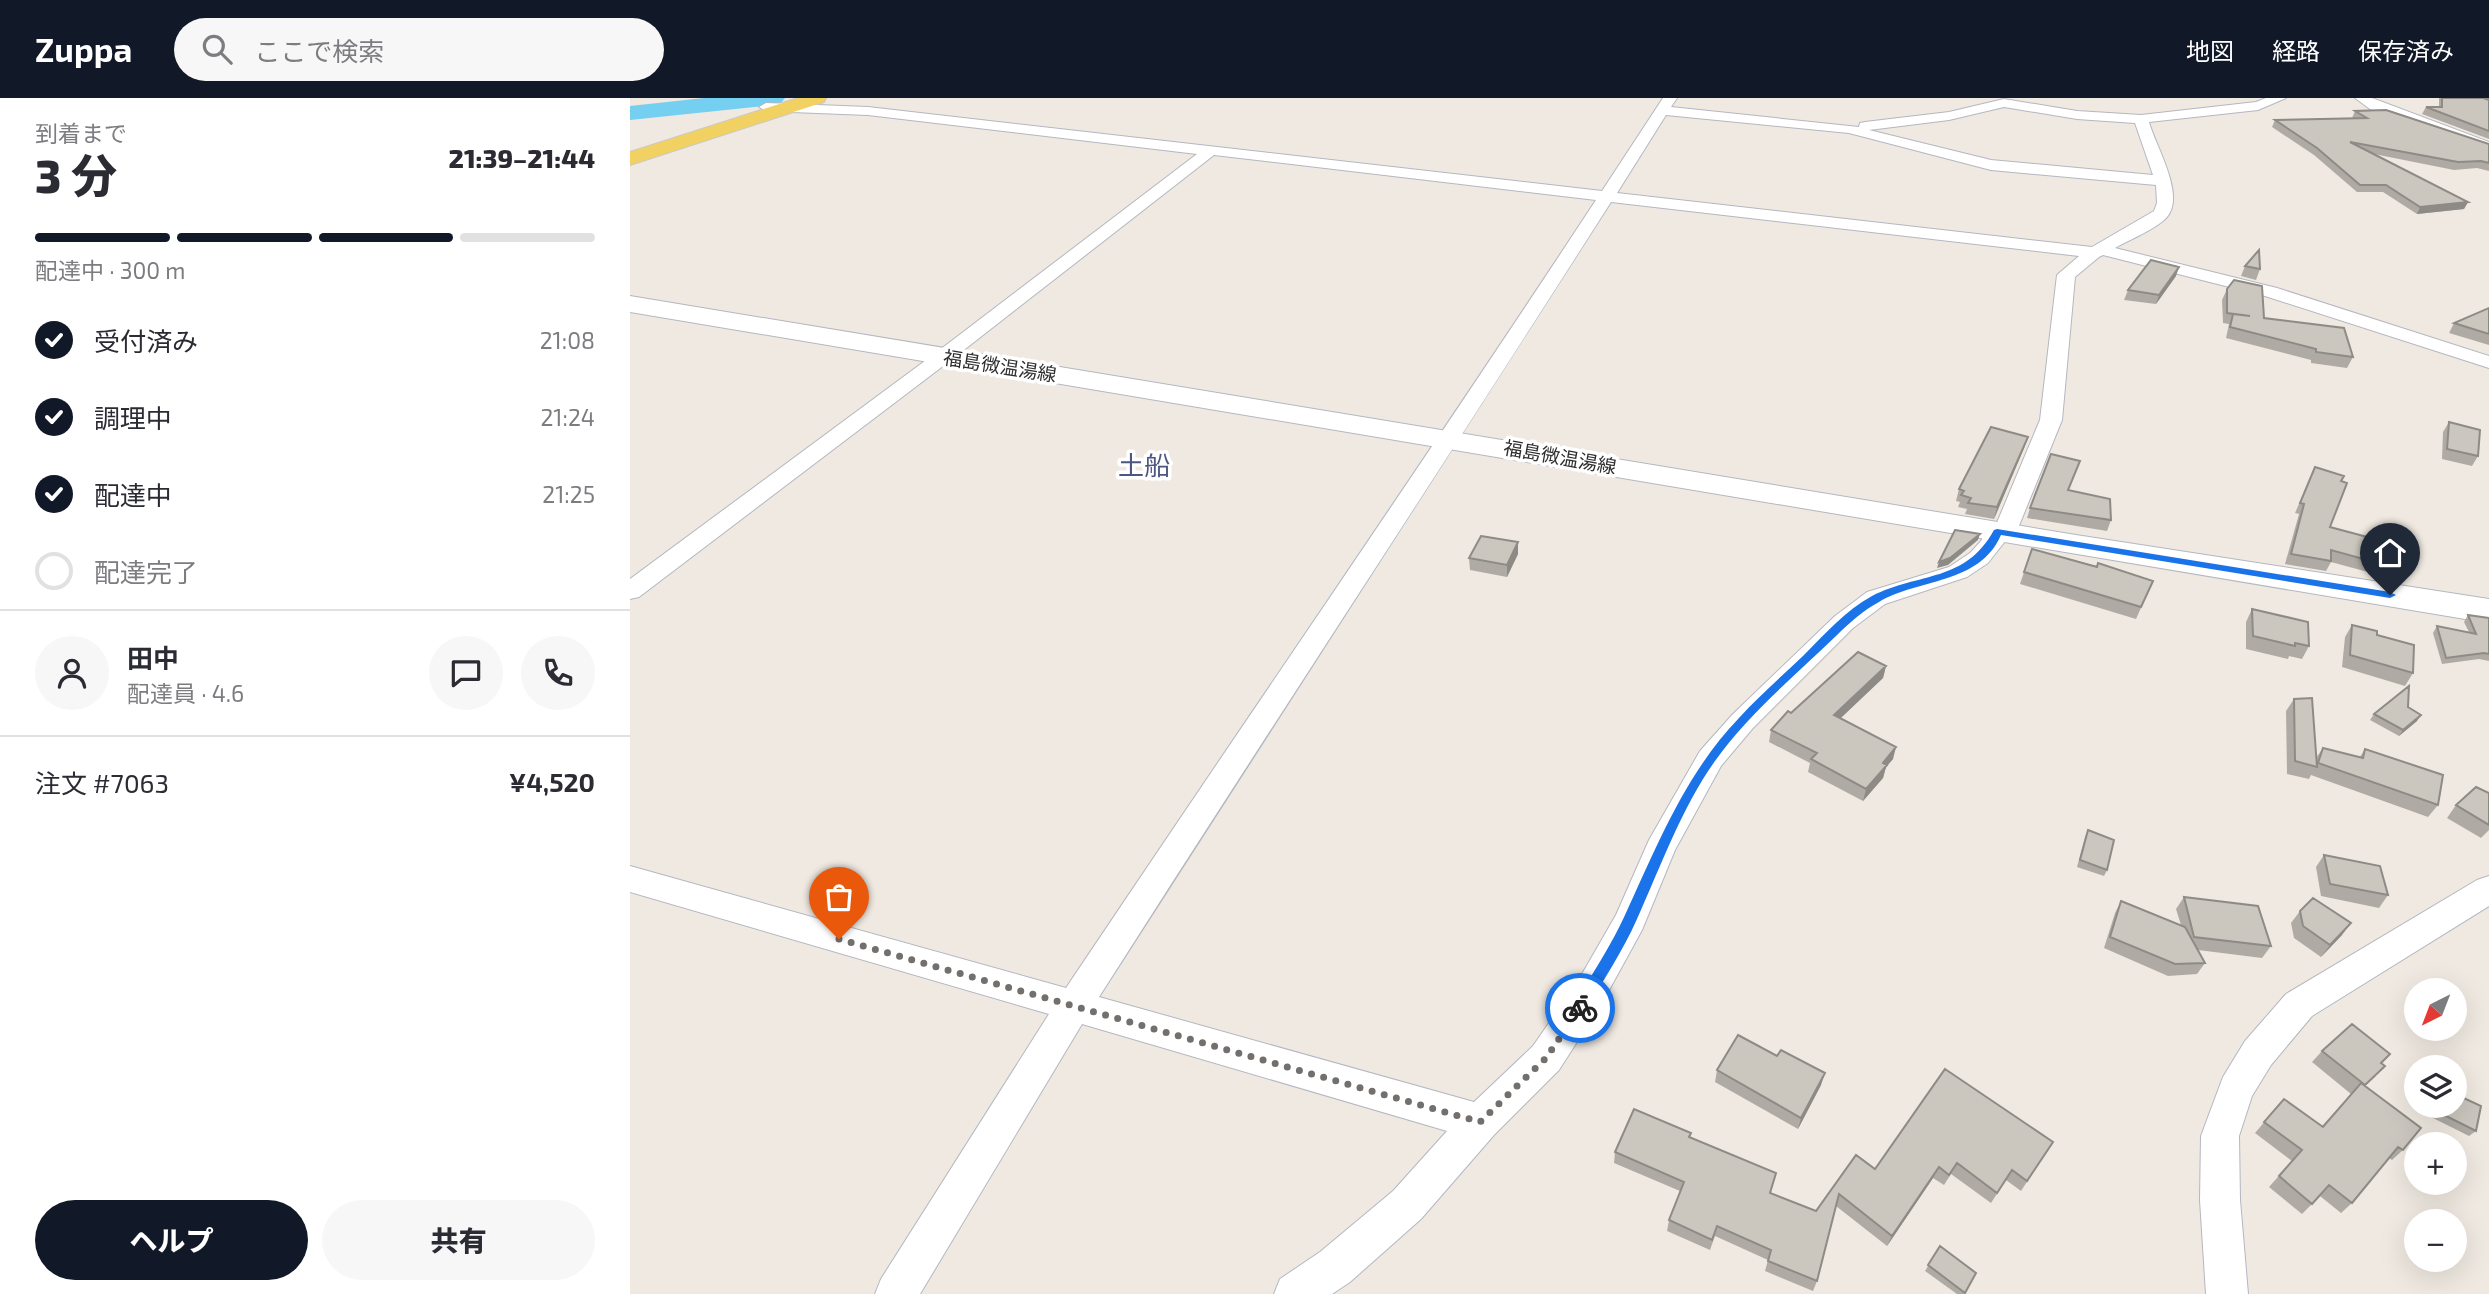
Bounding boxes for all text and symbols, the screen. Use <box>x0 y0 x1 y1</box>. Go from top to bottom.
search box <box>174 18 664 81</box>
text: Zuppa <box>35 29 132 69</box>
icon: search <box>198 30 236 68</box>
text: ここで検索 <box>254 35 384 66</box>
text: 地図 <box>2186 36 2234 65</box>
text: 経路 <box>2272 36 2320 65</box>
text: 保存済み <box>2358 36 2454 65</box>
text: 到着まで <box>35 119 127 147</box>
text: 21:39–21:44 <box>449 142 595 173</box>
text: 3 分 <box>35 147 117 202</box>
text: 配達中 · 300 m <box>35 256 186 284</box>
icon: check <box>35 321 73 359</box>
text: 受付済み <box>94 325 198 356</box>
text: 21:08 <box>540 326 595 354</box>
street label: 福島微温湯線 <box>942 345 1058 386</box>
icon: check <box>35 398 73 436</box>
text: 調理中 <box>94 402 172 433</box>
text: 21:24 <box>540 403 595 431</box>
street label: 福島微温湯線 <box>1502 435 1618 478</box>
district label: 土船 <box>1118 449 1170 480</box>
icon: check <box>35 475 73 513</box>
text: 配達中 <box>94 479 172 510</box>
text: 21:25 <box>542 480 595 508</box>
pin <box>2360 523 2420 595</box>
icon: home <box>2371 534 2409 572</box>
text: 配達完了 <box>94 556 198 587</box>
button: person <box>35 636 109 710</box>
button: chat <box>429 636 503 710</box>
button: phone <box>521 636 595 710</box>
text: 田中 <box>127 642 179 673</box>
text: 配達員 · 4.6 <box>127 679 244 707</box>
text: ¥4,520 <box>509 766 595 797</box>
text: 注文 #7063 <box>35 767 169 798</box>
pin <box>809 867 869 939</box>
icon: bag <box>820 878 858 916</box>
courier <box>1545 973 1615 1043</box>
north arrow <box>2404 978 2468 1041</box>
map controls <box>2404 978 2467 1272</box>
icon: bike <box>1561 989 1599 1027</box>
button: layers <box>2404 1055 2467 1118</box>
button: + <box>2404 1132 2467 1195</box>
button: ヘルプ <box>35 1200 308 1280</box>
button: 共有 <box>322 1200 595 1280</box>
button: − <box>2404 1209 2467 1272</box>

